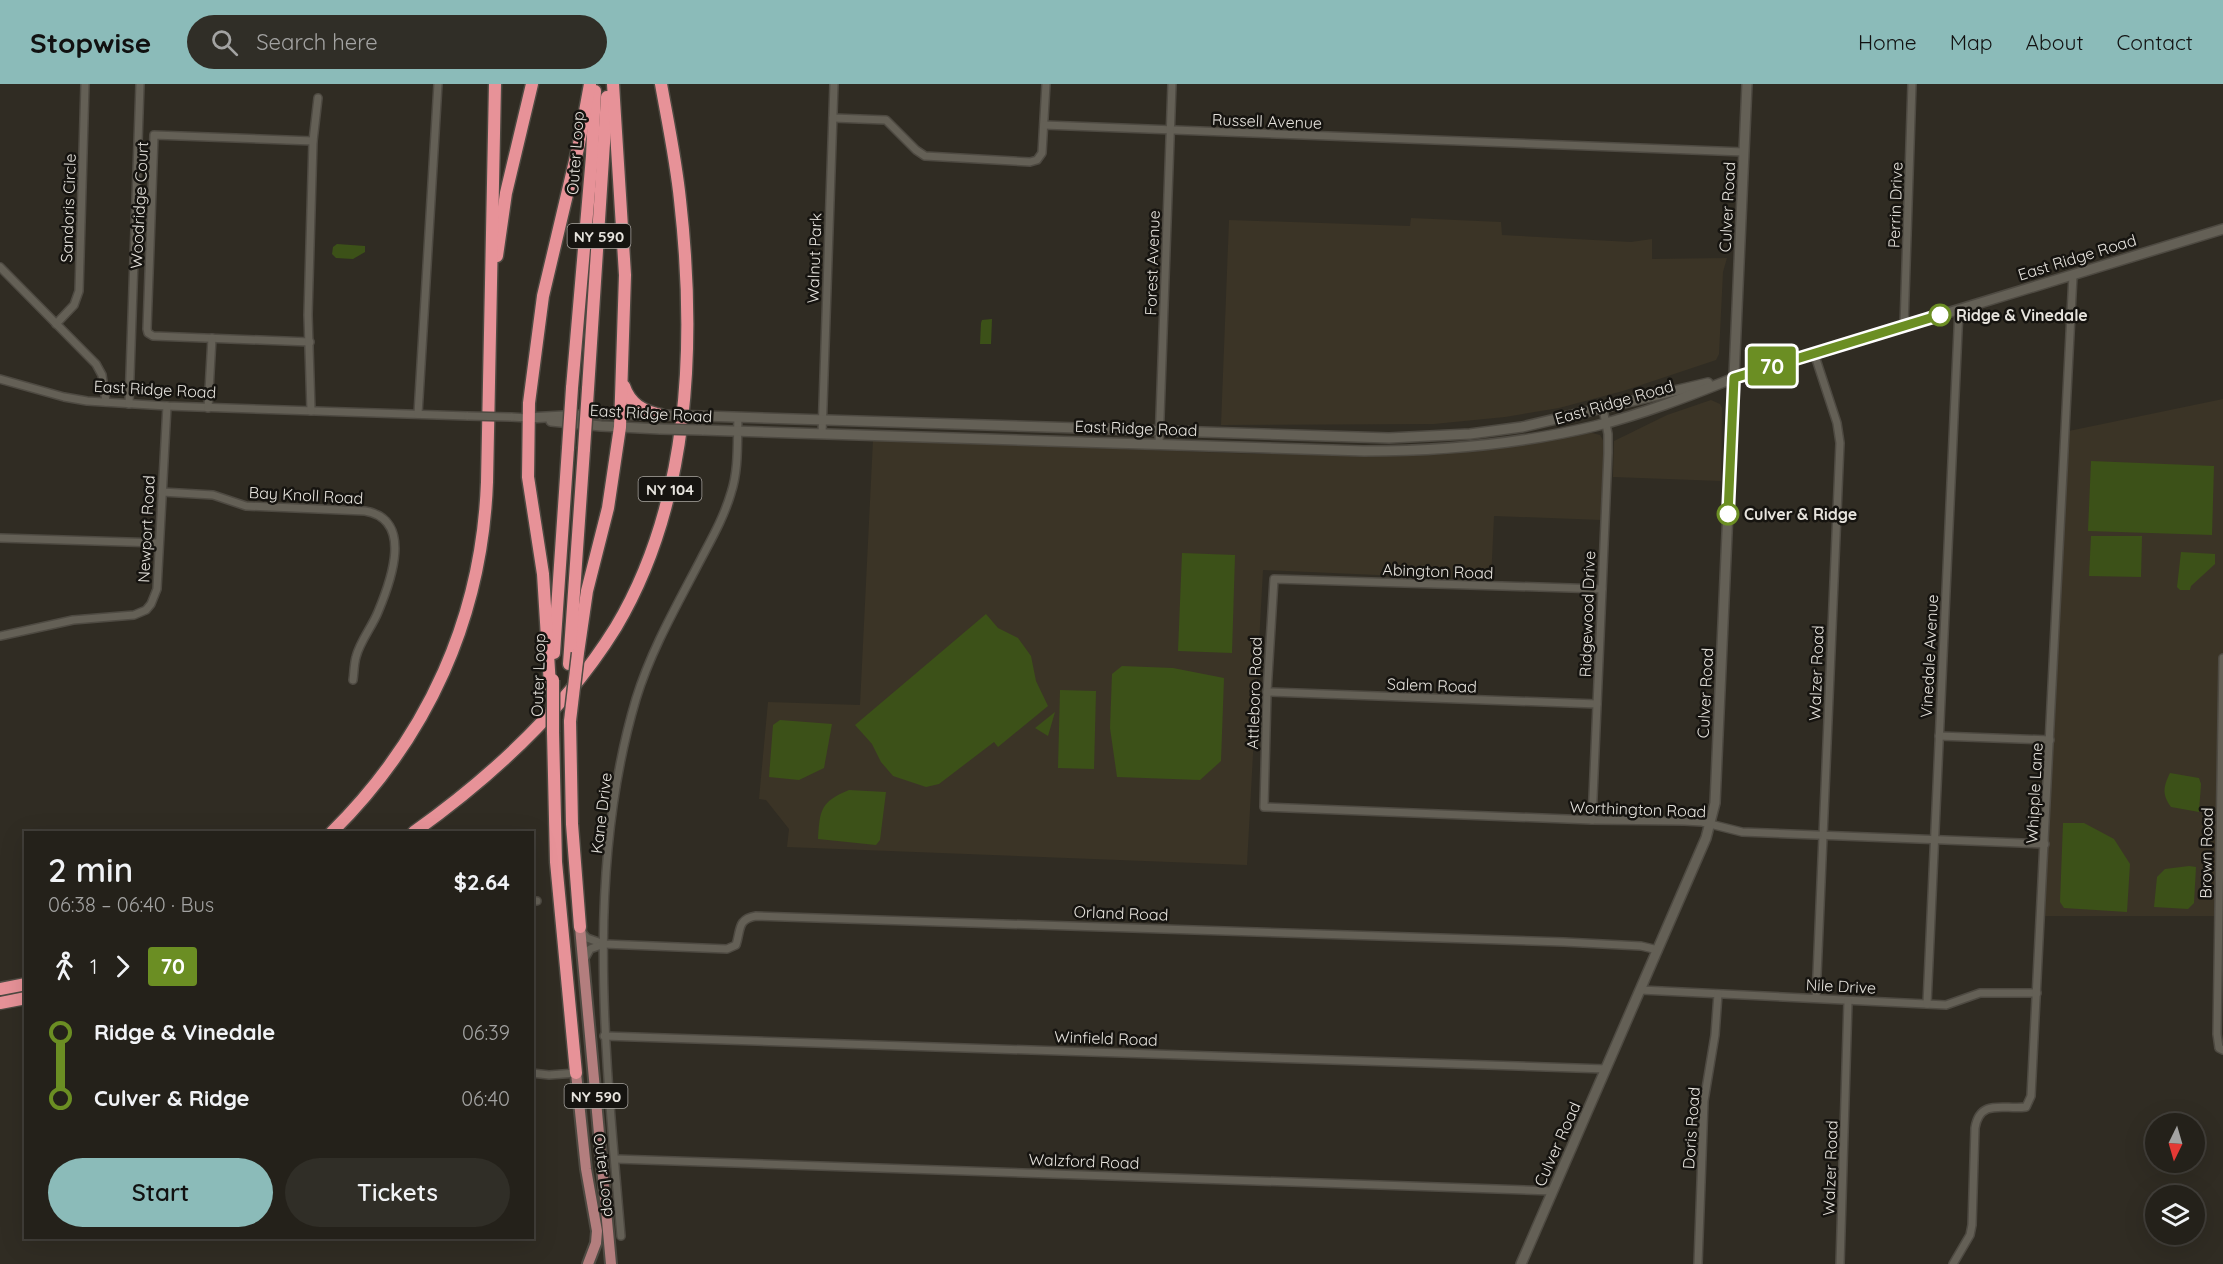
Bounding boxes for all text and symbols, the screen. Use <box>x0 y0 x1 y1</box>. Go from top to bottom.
search box <box>187 15 607 69</box>
text: Stopwise <box>30 25 151 60</box>
icon: search <box>208 26 241 59</box>
text: Search here <box>256 28 378 56</box>
text: Home <box>1858 29 1917 55</box>
text: Map <box>1950 29 1993 55</box>
text: About <box>2026 29 2084 55</box>
text: Contact <box>2117 29 2193 55</box>
street label: Russell Avenue <box>1212 109 1322 133</box>
street label: Outer Loop <box>562 110 588 196</box>
street label: Woodridge Court <box>126 141 152 269</box>
street label: Sandoris Circle <box>56 153 80 263</box>
street label: Culver Road <box>1715 161 1739 253</box>
street label: Perrin Drive <box>1884 162 1906 248</box>
street label: Forest Avenue <box>1140 210 1164 316</box>
street label: Walnut Park <box>802 212 826 304</box>
road number: NY 590 <box>568 224 630 248</box>
street label: East Ridge Road <box>2015 229 2139 285</box>
marker: Ridge & Vinedale <box>1929 304 1951 326</box>
place label: Ridge & Vinedale <box>1956 305 2088 325</box>
line badge: 70 <box>1745 346 1799 386</box>
text: 70 <box>1760 353 1784 379</box>
street label: East Ridge Road <box>1552 375 1676 429</box>
street label: East Ridge Road <box>93 376 217 402</box>
street label: East Ridge Road <box>589 400 713 426</box>
street label: East Ridge Road <box>1074 416 1198 440</box>
street label: Newport Road <box>133 475 159 583</box>
road number: NY 104 <box>638 477 702 501</box>
street label: Bay Knoll Road <box>248 482 364 508</box>
marker: Culver & Ridge <box>1717 503 1739 525</box>
place label: Culver & Ridge <box>1744 504 1857 524</box>
street label: Ridgewood Drive <box>1575 550 1599 678</box>
street label: Abington Road <box>1382 559 1494 583</box>
street label: Vinedale Avenue <box>1916 594 1942 718</box>
street label: Walzer Road <box>1804 625 1828 721</box>
street label: Outer Loop <box>527 633 549 717</box>
street label: Attleboro Road <box>1242 636 1266 750</box>
street label: Culver Road <box>1693 647 1717 739</box>
street label: Salem Road <box>1387 673 1477 697</box>
street label: Whipple Lane <box>2021 742 2047 844</box>
street label: Kane Drive <box>586 771 616 855</box>
street label: Worthington Road <box>1569 797 1707 821</box>
street label: Brown Road <box>2195 807 2217 899</box>
text: 2 min <box>48 849 133 890</box>
text: $2.64 <box>454 868 510 896</box>
text: 06:38 – 06:40 · Bus <box>48 892 214 917</box>
street label: Orland Road <box>1073 901 1169 925</box>
icon: walk <box>48 950 81 983</box>
icon: forward <box>106 950 139 983</box>
text: 70 <box>160 953 185 979</box>
text: 1 <box>90 954 97 979</box>
street label: Nile Drive <box>1805 974 1877 998</box>
text: Ridge & Vinedale <box>94 1018 275 1046</box>
text: 06:39 <box>462 1020 510 1045</box>
street label: Winfield Road <box>1054 1026 1158 1050</box>
text: Culver & Ridge <box>94 1084 250 1112</box>
road number: NY 590 <box>564 1084 628 1108</box>
text: 06:40 <box>461 1086 510 1111</box>
street label: Doris Road <box>1678 1086 1704 1170</box>
street label: Culver Road <box>1529 1099 1585 1189</box>
north arrow <box>2145 1113 2205 1173</box>
map controls <box>2145 1113 2205 1245</box>
street label: Walzer Road <box>1818 1120 1842 1216</box>
street label: Outer Loop <box>589 1132 621 1218</box>
street label: Walzford Road <box>1028 1149 1140 1173</box>
button: Start <box>48 1158 273 1227</box>
button: Tickets <box>285 1158 510 1227</box>
button: layers <box>2145 1185 2205 1245</box>

